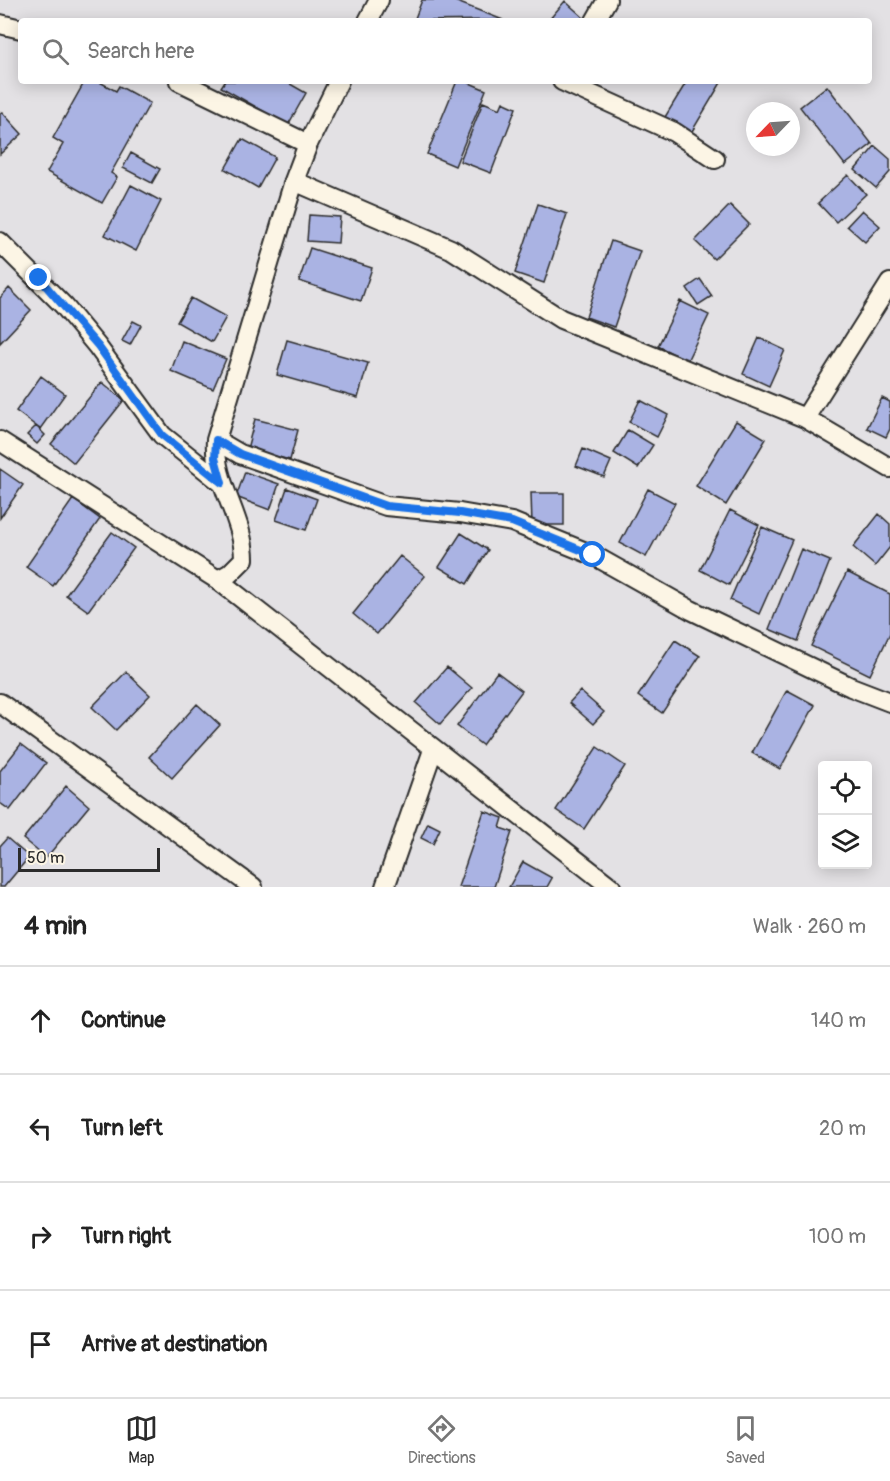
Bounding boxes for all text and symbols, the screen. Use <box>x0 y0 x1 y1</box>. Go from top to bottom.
search box <box>18 18 872 84</box>
icon: search <box>39 35 72 68</box>
text: Search here <box>87 37 194 65</box>
north arrow <box>746 102 800 156</box>
route end <box>25 264 51 290</box>
route start <box>579 541 605 567</box>
map controls <box>818 761 872 869</box>
button: locate <box>818 761 872 815</box>
button: layers <box>818 815 872 869</box>
scale bar <box>18 845 160 872</box>
text: 50 m <box>27 848 64 868</box>
text: 4 min <box>24 910 87 942</box>
text: Walk · 260 m <box>753 914 866 939</box>
icon: ahead <box>24 1004 57 1037</box>
text: Continue <box>81 1006 165 1034</box>
text: 140 m <box>811 1008 866 1033</box>
icon: left <box>24 1112 57 1145</box>
text: Turn left <box>81 1114 163 1142</box>
text: 20 m <box>819 1116 866 1141</box>
icon: right <box>24 1220 57 1253</box>
text: Turn right <box>81 1222 171 1250</box>
text: 100 m <box>809 1224 866 1249</box>
icon: arrive <box>24 1328 57 1361</box>
text: Arrive at destination <box>81 1330 267 1358</box>
tab: Map <box>125 1412 158 1468</box>
tab: Directions <box>408 1412 476 1468</box>
tab: Saved <box>725 1412 765 1468</box>

